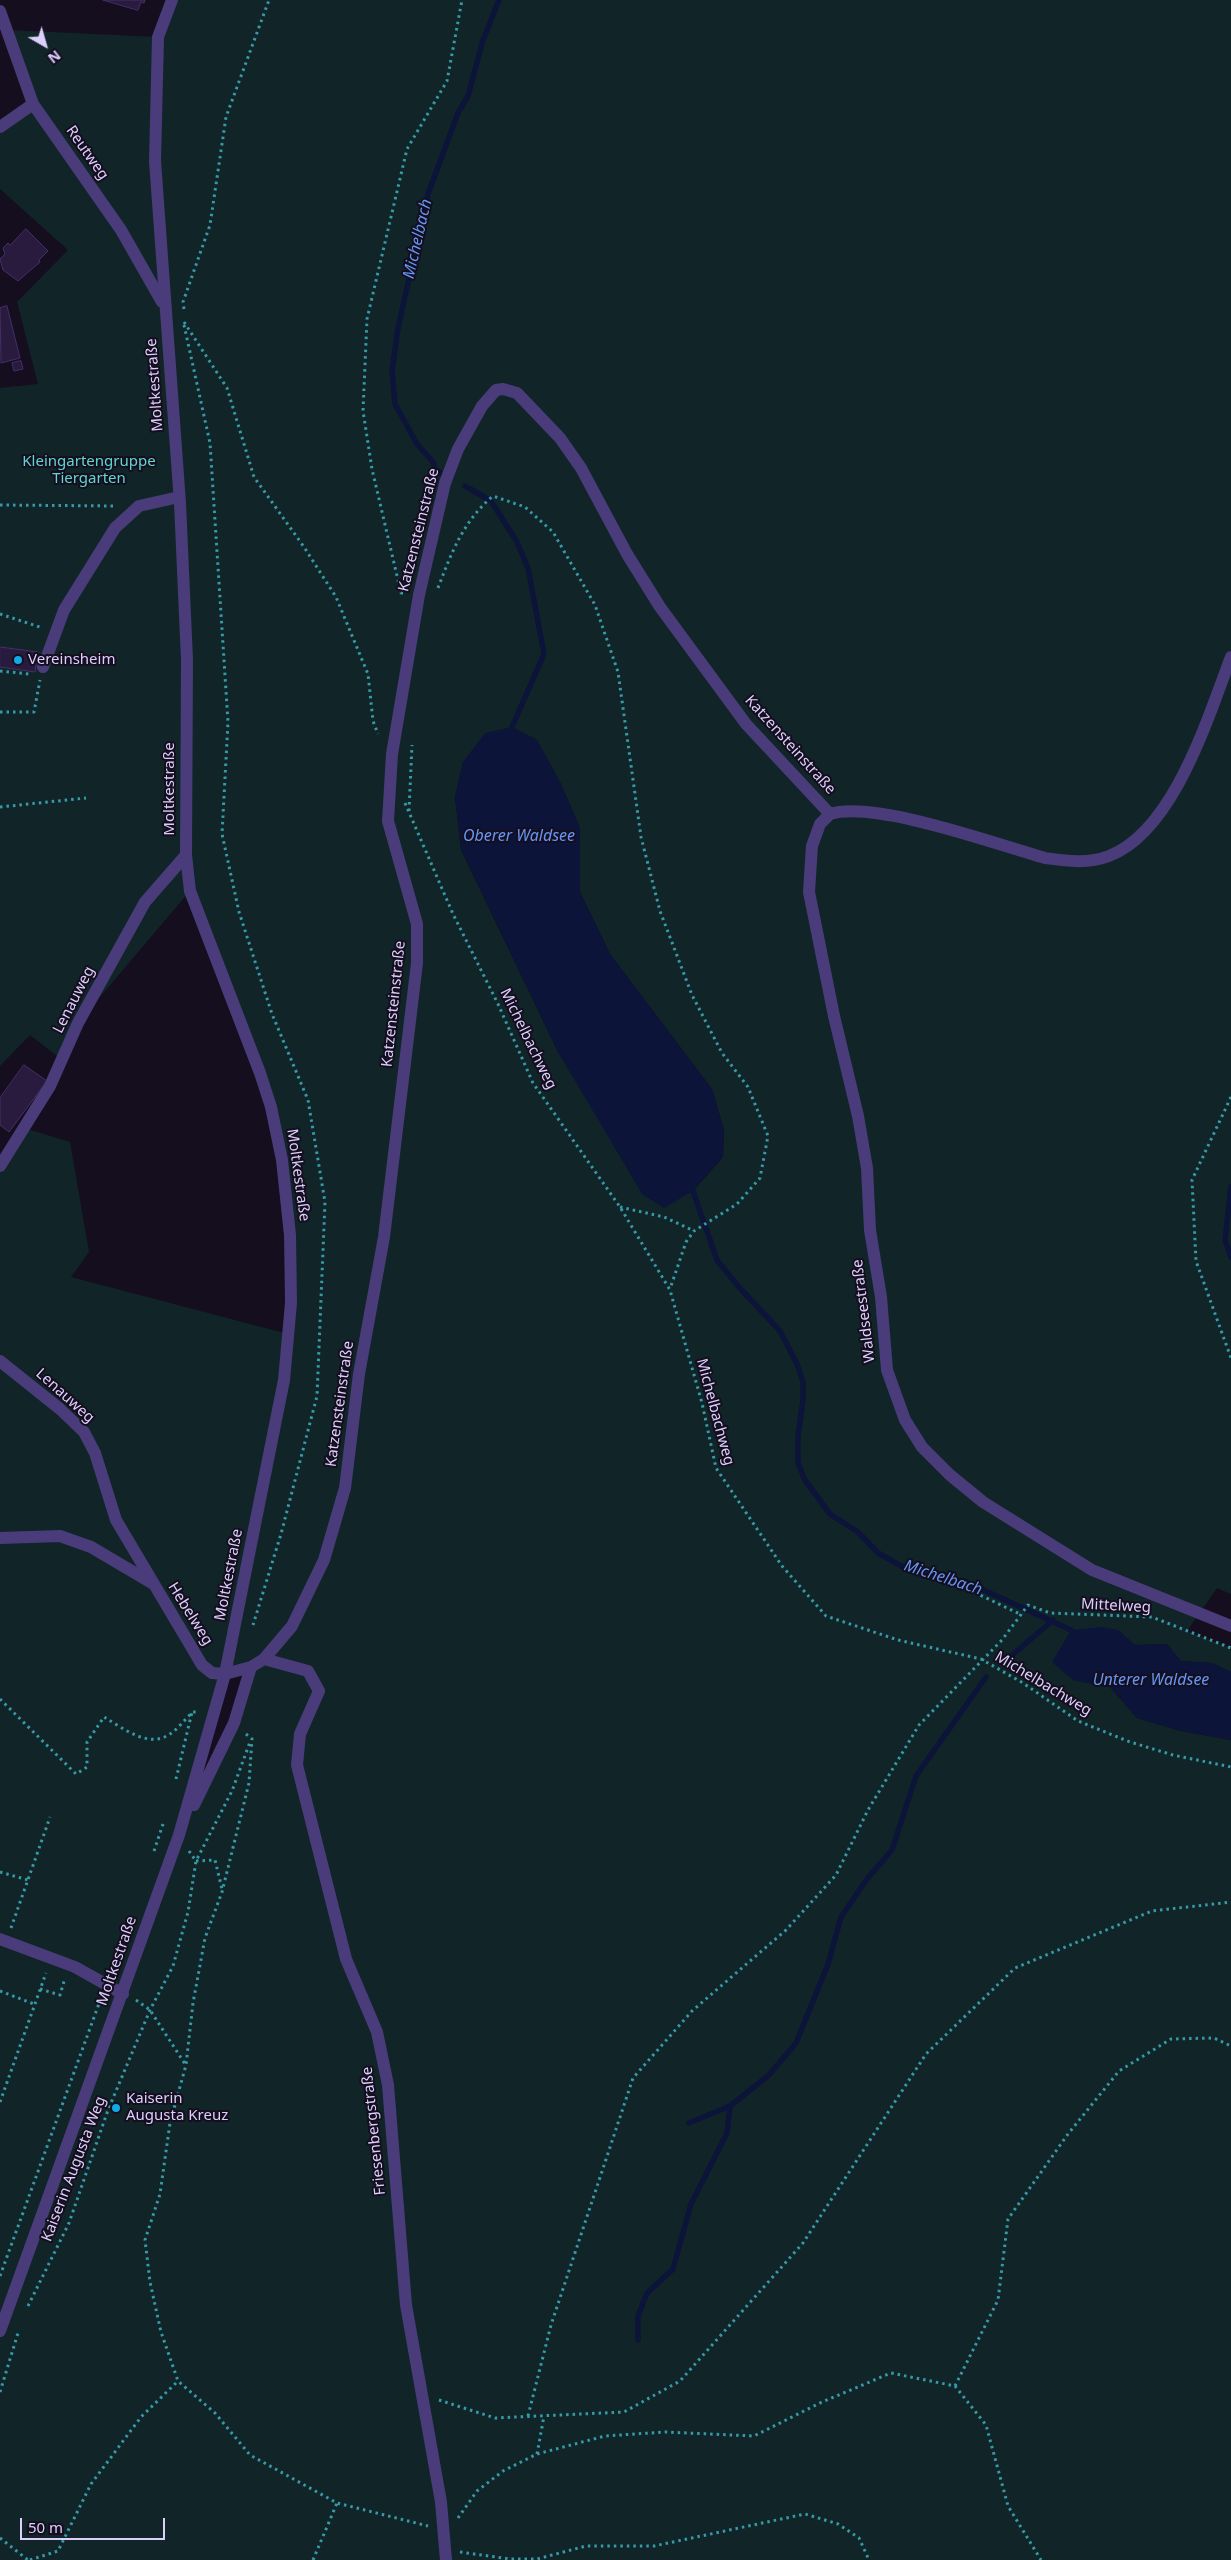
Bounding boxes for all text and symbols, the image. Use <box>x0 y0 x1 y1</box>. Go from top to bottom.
north arrow <box>20 20 70 70</box>
text: N <box>44 46 65 68</box>
street label: Reutweg <box>62 122 112 184</box>
water label: Michelbach <box>400 197 436 281</box>
street label: Moltkestraße <box>143 338 167 432</box>
park label: Kleingartengruppe Tiergarten <box>22 453 156 488</box>
street label: Katzensteinstraße <box>395 466 443 594</box>
place label: Vereinsheim <box>28 651 115 669</box>
marker: Vereinsheim <box>12 654 24 666</box>
street label: Katzensteinstraße <box>741 692 839 798</box>
street label: Moltkestraße <box>161 742 179 836</box>
water label: Oberer Waldsee <box>463 826 575 846</box>
street label: Katzensteinstraße <box>378 940 410 1068</box>
street label: Lenauweg <box>49 964 99 1036</box>
street label: Michelbachweg <box>496 986 560 1092</box>
street label: Moltkestraße <box>283 1128 313 1222</box>
street label: Waldseestraße <box>849 1258 879 1364</box>
street label: Katzensteinstraße <box>322 1340 358 1468</box>
street label: Michelbachweg <box>692 1357 738 1467</box>
street label: Lenauweg <box>32 1365 98 1427</box>
street label: Moltkestraße <box>211 1528 247 1622</box>
water label: Michelbach <box>901 1556 985 1600</box>
street label: Hebelweg <box>164 1579 216 1649</box>
street label: Mittelweg <box>1081 1595 1151 1617</box>
street label: Michelbachweg <box>991 1648 1095 1720</box>
water label: Unterer Waldsee <box>1093 1670 1209 1690</box>
street label: Moltkestraße <box>93 1914 141 2008</box>
street label: Friesenbergstraße <box>358 2066 390 2196</box>
place label: Kaiserin Augusta Kreuz <box>126 2090 228 2125</box>
street label: Kaiserin Augusta Weg <box>38 2094 110 2244</box>
marker: Kaiserin Augusta Kreuz <box>110 2102 122 2114</box>
scale bar <box>22 2508 168 2540</box>
text: 50 m <box>28 2517 63 2537</box>

